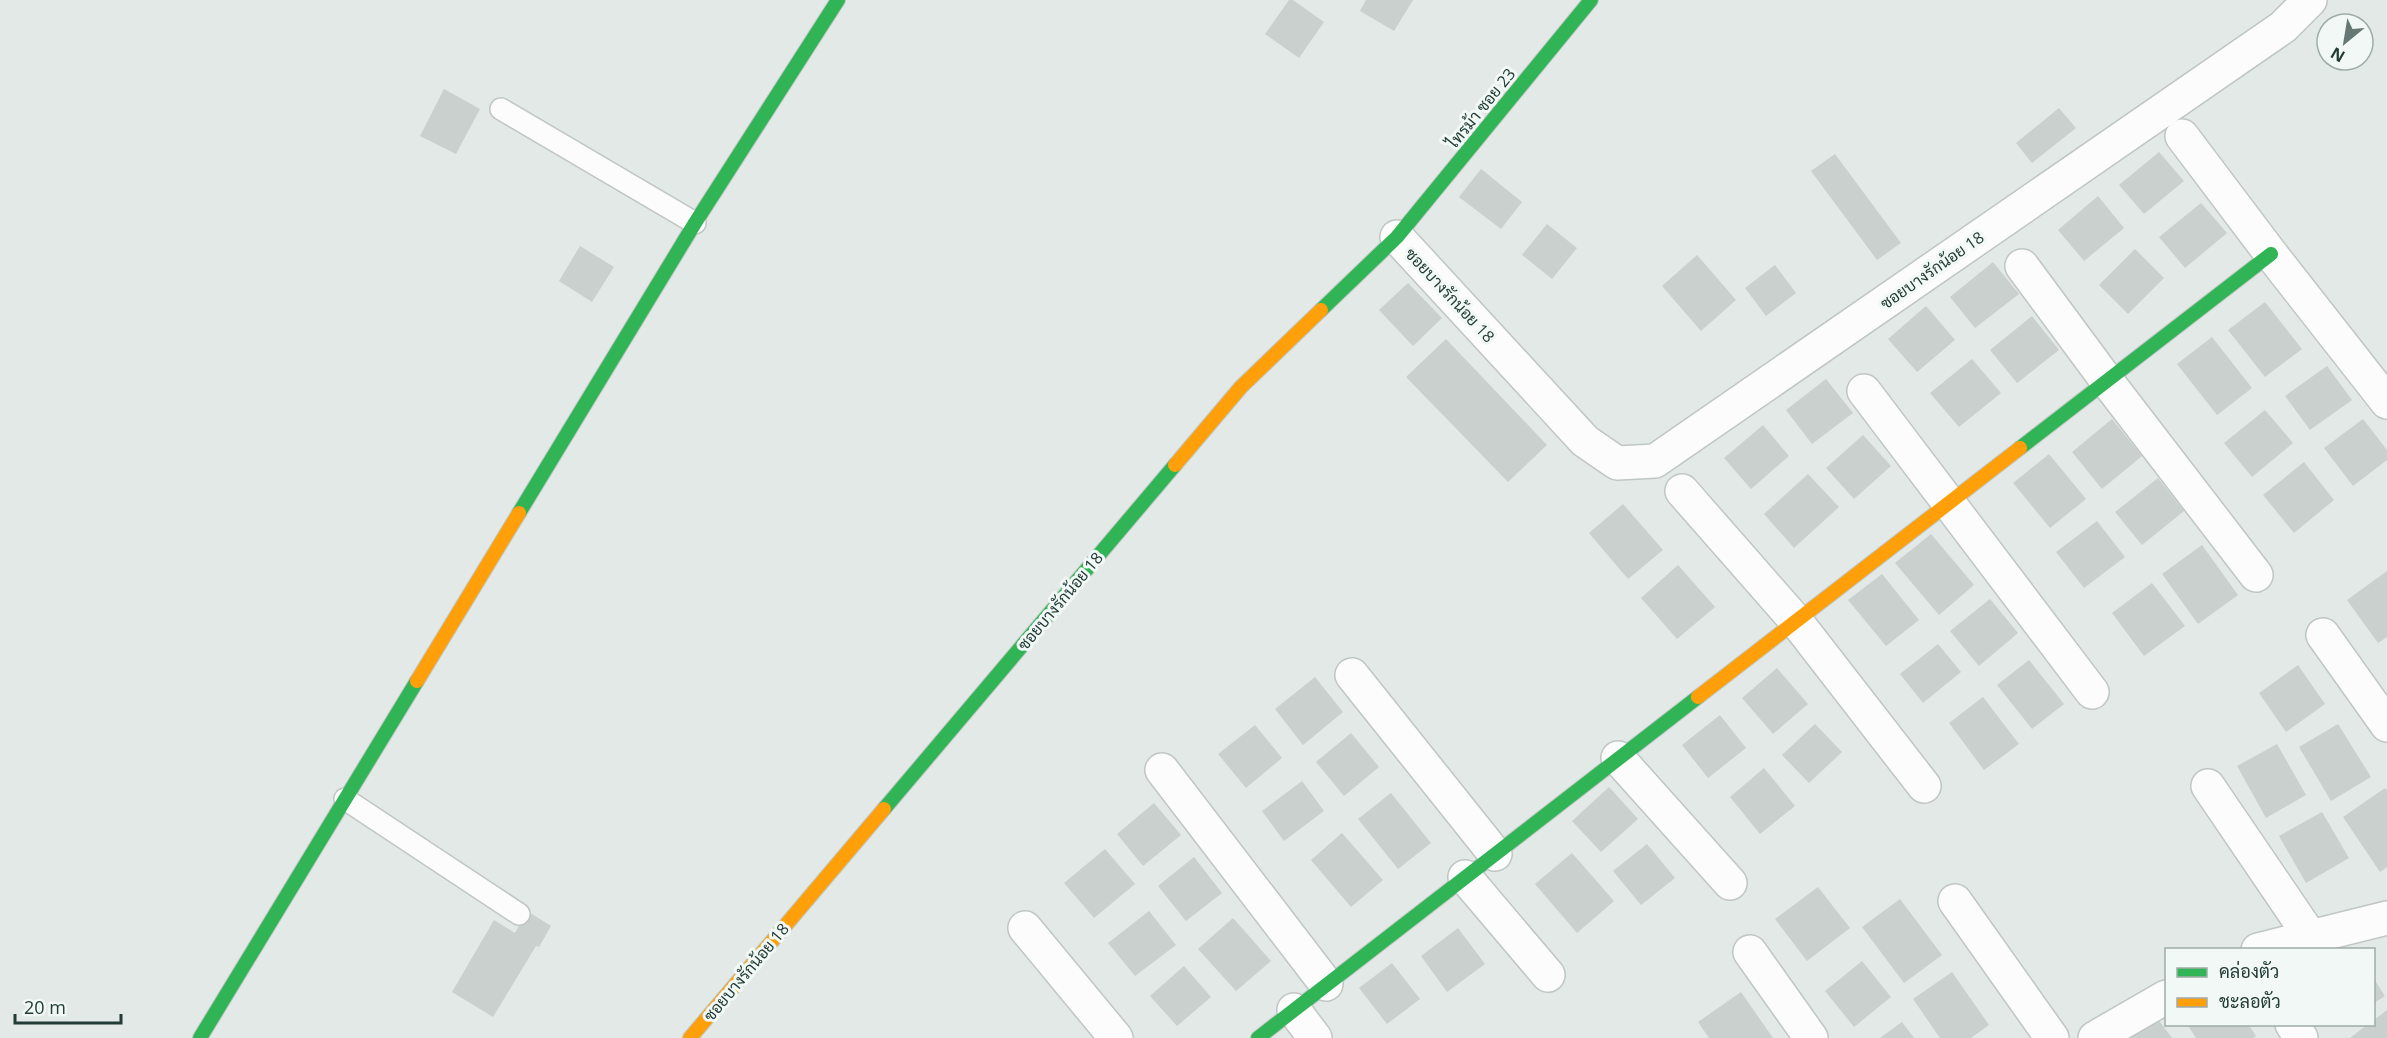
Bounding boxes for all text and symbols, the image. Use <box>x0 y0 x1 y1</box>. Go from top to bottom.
north arrow <box>2315 12 2375 72</box>
text: N <box>2326 42 2349 68</box>
street label: ไทรม้า ซอย 23 <box>1441 63 1520 154</box>
street label: ซอยบางรักน้อย 18 <box>1876 226 1988 314</box>
street label: ซอยบางรักน้อย 18 <box>1400 243 1500 347</box>
street label: ซอยบางรักน้อย 18 <box>1012 547 1108 655</box>
street label: ซอยบางรักน้อย 18 <box>698 918 794 1026</box>
legend <box>2165 948 2375 1026</box>
text: คล่องตัว <box>2219 959 2279 983</box>
scale bar <box>15 987 122 1025</box>
text: ชะลอตัว <box>2219 989 2281 1013</box>
text: 20 m <box>24 995 66 1019</box>

